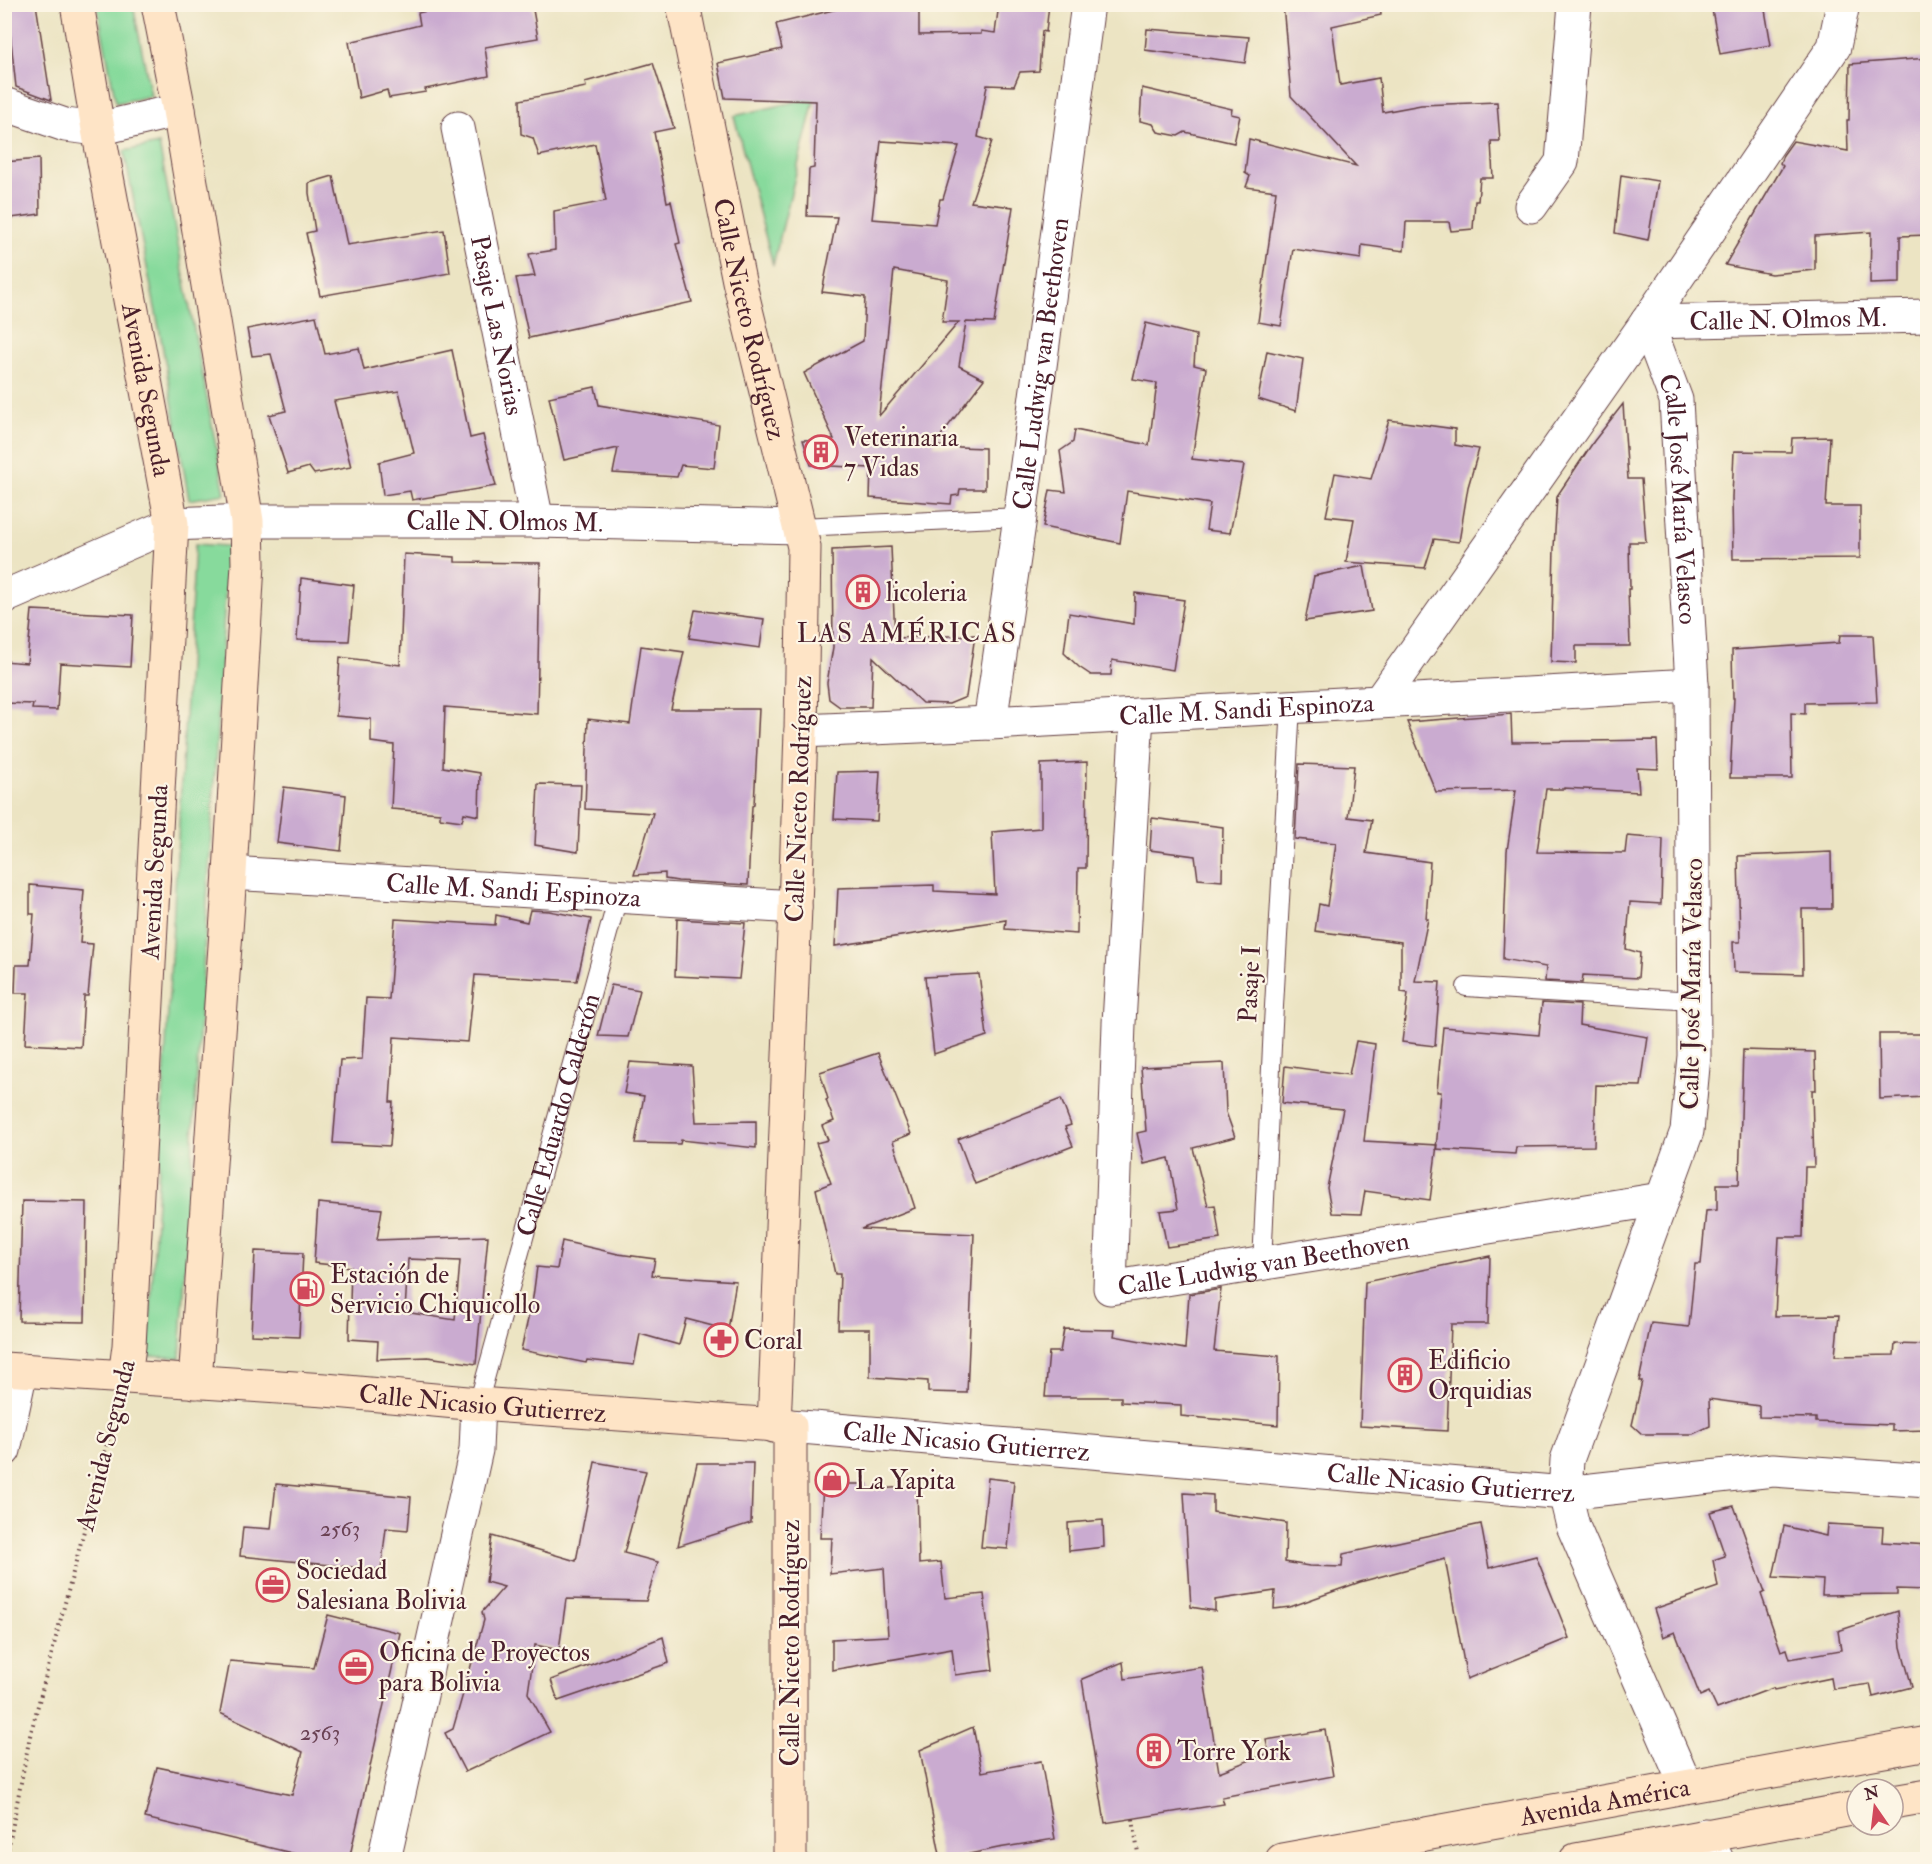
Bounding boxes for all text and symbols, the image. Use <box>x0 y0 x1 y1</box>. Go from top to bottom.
street label: Calle Niceto Rodríguez <box>706 196 792 444</box>
street label: Calle Ludwig van Beethoven <box>1006 216 1077 512</box>
street label: Pasaje Las Norias <box>463 233 530 418</box>
street label: Avenida Segunda <box>114 300 178 479</box>
street label: Calle N. Olmos M. <box>1689 302 1887 338</box>
street label: Calle José María Velasco <box>1651 369 1704 625</box>
place label: Veterinaria 7 Vidas <box>844 422 959 484</box>
building icon: Veterinaria 7 Vidas <box>803 434 839 470</box>
street label: Calle N. Olmos M. <box>406 506 604 540</box>
building icon: licoleria <box>845 574 881 610</box>
place label: licoleria <box>886 577 967 609</box>
district label: LAS AMÉRICAS <box>797 616 1017 650</box>
street label: Calle Niceto Rodríguez <box>779 675 819 923</box>
street label: Calle M. Sandi Espinoza <box>1118 687 1375 733</box>
street label: Avenida Segunda <box>134 783 176 962</box>
street label: Calle José María Velasco <box>1674 858 1710 1110</box>
street label: Calle M. Sandi Espinoza <box>385 867 642 915</box>
street label: Pasaje I <box>1232 944 1268 1024</box>
street label: Calle Eduardo Calderón <box>510 990 608 1240</box>
street label: Calle Ludwig van Beethoven <box>1116 1225 1411 1304</box>
place label: Estación de Servicio Chiquicollo <box>330 1259 540 1321</box>
fuel station icon: Estación de Servicio Chiquicollo <box>289 1271 325 1307</box>
pharmacy icon: Coral <box>703 1322 739 1358</box>
place label: Coral <box>744 1325 803 1357</box>
place label: Edificio Orquidias <box>1428 1345 1532 1407</box>
street label: Avenida Segunda <box>69 1356 143 1535</box>
building icon: Edificio Orquidias <box>1387 1357 1423 1393</box>
street label: Calle Nicasio Gutierrez <box>358 1378 608 1430</box>
street label: Calle Nicasio Gutierrez <box>841 1416 1092 1469</box>
street label: Calle Nicasio Gutierrez <box>1325 1457 1576 1510</box>
shop icon: La Yapita <box>814 1462 850 1498</box>
place label: La Yapita <box>855 1465 955 1498</box>
house number: 2563 <box>320 1515 360 1543</box>
street label: Calle Niceto Rodríguez <box>775 1519 807 1766</box>
place label: Sociedad Salesiana Bolivia <box>296 1555 467 1617</box>
office icon: Sociedad Salesiana Bolivia <box>255 1567 291 1603</box>
place label: Oficina de Proyectos para Bolivia <box>378 1637 590 1700</box>
office icon: Oficina de Proyectos para Bolivia <box>338 1649 374 1685</box>
house number: 2563 <box>300 1719 340 1747</box>
building icon: Torre York <box>1136 1733 1172 1769</box>
place label: Torre York <box>1177 1736 1292 1768</box>
street label: Avenida América <box>1516 1771 1693 1834</box>
north arrow <box>1845 1777 1905 1837</box>
text: N <box>1861 1782 1882 1805</box>

